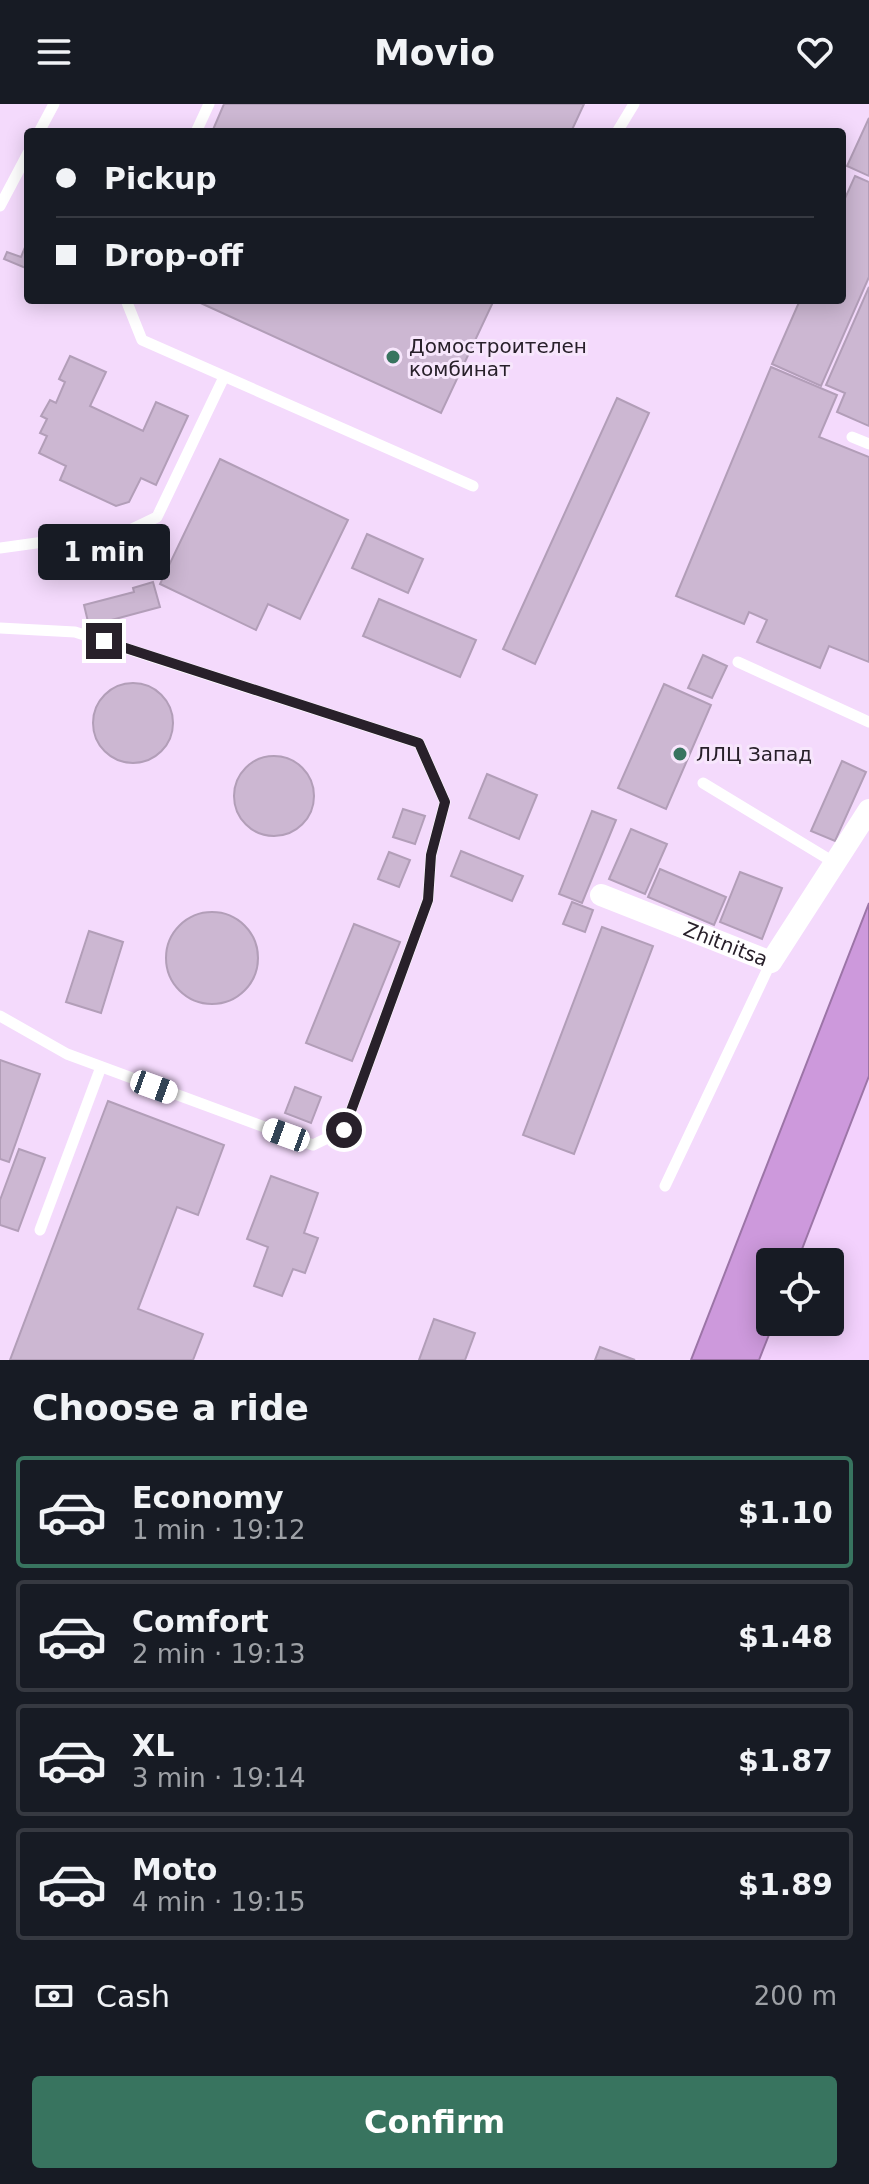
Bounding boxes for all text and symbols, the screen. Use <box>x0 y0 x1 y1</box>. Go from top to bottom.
icon: menu <box>32 30 76 74</box>
icon: heart <box>793 30 837 74</box>
text: Movio <box>374 32 495 73</box>
text: Pickup <box>104 161 217 196</box>
text: Drop-off <box>104 238 243 273</box>
place label: Домостроителен комбинат <box>409 334 587 381</box>
marker: Домостроителен комбинат <box>384 348 402 366</box>
callout: 1 min <box>38 525 170 581</box>
text: 1 min <box>63 537 145 567</box>
route end <box>86 623 122 659</box>
place label: ЛЛЦ Запад <box>696 742 812 766</box>
marker: ЛЛЦ Запад <box>671 745 689 763</box>
street label: Zhitnitsa <box>680 917 771 972</box>
car <box>127 1068 181 1106</box>
route start <box>326 1112 362 1148</box>
car <box>259 1116 313 1154</box>
map controls <box>756 1248 844 1336</box>
button: locate <box>756 1248 844 1336</box>
text: Choose a ride <box>32 1387 309 1428</box>
icon: car <box>36 1476 108 1548</box>
text: Economy <box>132 1480 284 1515</box>
text: $1.10 <box>738 1495 833 1530</box>
text: 1 min · 19:12 <box>132 1515 306 1545</box>
icon: car <box>36 1600 108 1672</box>
text: Comfort <box>132 1604 269 1639</box>
text: $1.48 <box>738 1619 833 1654</box>
text: 2 min · 19:13 <box>132 1639 306 1669</box>
icon: car <box>36 1724 108 1796</box>
text: XL <box>132 1728 174 1763</box>
text: $1.87 <box>738 1743 833 1778</box>
text: 3 min · 19:14 <box>132 1763 306 1793</box>
icon: car <box>36 1848 108 1920</box>
text: Moto <box>132 1852 217 1887</box>
text: $1.89 <box>738 1867 833 1902</box>
text: 4 min · 19:15 <box>132 1887 306 1917</box>
icon: cash <box>32 1974 76 2018</box>
text: Cash <box>96 1979 170 2014</box>
text: 200 m <box>754 1981 837 2011</box>
button: Confirm <box>32 2076 837 2168</box>

